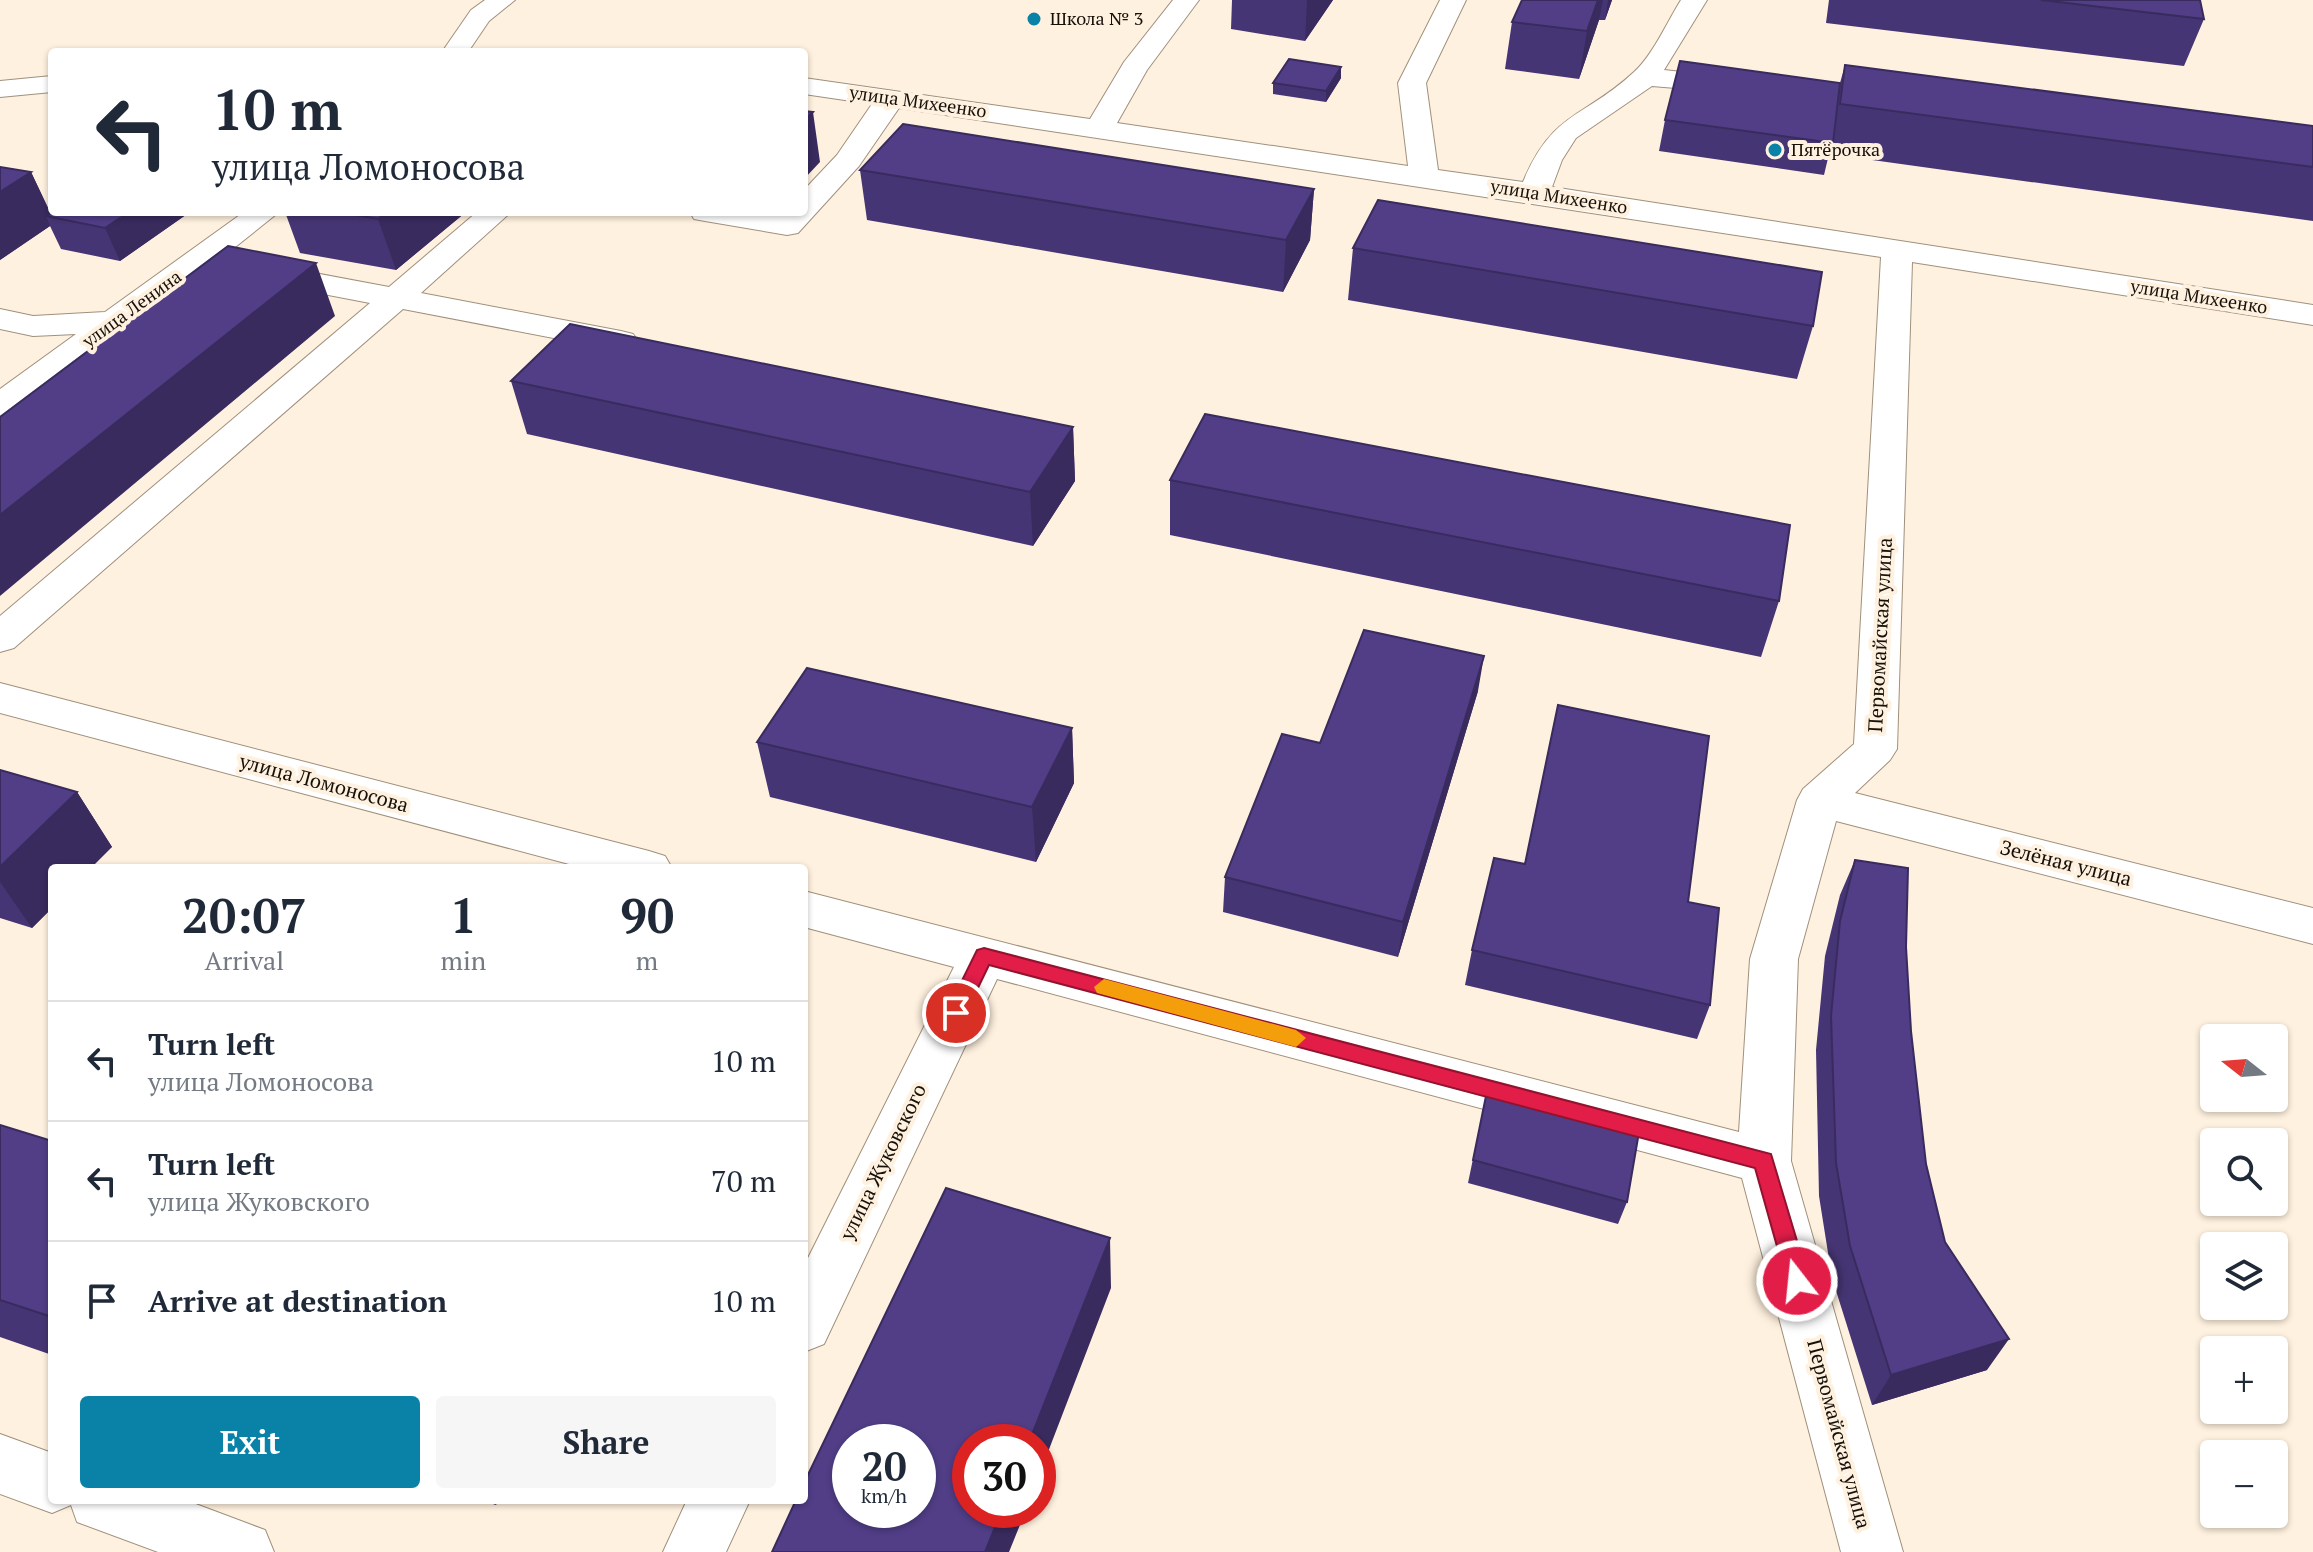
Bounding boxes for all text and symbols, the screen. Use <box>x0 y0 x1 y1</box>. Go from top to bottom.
place label: Школа № 3 <box>1050 6 1143 30</box>
marker: Школа № 3 <box>1025 10 1043 28</box>
text: 10 m <box>212 72 342 146</box>
street label: улица Михеенко <box>847 79 988 123</box>
icon: left <box>80 80 184 184</box>
place label: Пятёрочка <box>1791 137 1880 161</box>
marker: Пятёрочка <box>1766 141 1784 159</box>
text: улица Ломоносова <box>212 143 525 190</box>
street label: улица Михеенко <box>1488 173 1629 219</box>
street label: улица Ленина <box>76 264 186 353</box>
street label: улица Михеенко <box>2128 273 2269 319</box>
street label: Первомайская улица <box>1861 537 1898 733</box>
street label: улица Ломоносова <box>236 747 412 818</box>
street label: Зелёная улица <box>1998 833 2135 892</box>
text: 20:07 <box>182 883 307 947</box>
text: 1 <box>450 883 477 947</box>
text: 90 <box>620 883 674 947</box>
text: Arrival <box>204 943 284 977</box>
text: min <box>440 943 486 977</box>
text: m <box>636 943 658 977</box>
pin <box>922 979 990 1047</box>
icon: arrive <box>934 991 978 1035</box>
text: Turn left <box>148 1024 275 1064</box>
north arrow <box>2200 1024 2288 1112</box>
map controls <box>2200 1024 2288 1528</box>
icon: left <box>80 1039 124 1083</box>
text: 10 m <box>711 1041 776 1081</box>
text: улица Ломоносова <box>148 1064 374 1098</box>
street label: улица Жуковского <box>833 1079 932 1245</box>
button: search <box>2200 1128 2288 1216</box>
text: Turn left <box>148 1144 275 1184</box>
icon: left <box>80 1159 124 1203</box>
text: 70 m <box>711 1161 776 1201</box>
text: улица Жуковского <box>148 1184 370 1218</box>
button: layers <box>2200 1232 2288 1320</box>
position arrow <box>1755 1239 1839 1323</box>
icon: arrive <box>80 1279 124 1323</box>
text: Arrive at destination <box>148 1281 447 1321</box>
text: 10 m <box>711 1281 776 1321</box>
street label: Первомайская улица <box>1801 1336 1878 1532</box>
button: + <box>2200 1336 2288 1424</box>
button: Exit <box>80 1396 420 1488</box>
button: Share <box>436 1396 776 1488</box>
speed limit sign: 30 <box>952 1424 1056 1528</box>
text: 20 <box>861 1439 907 1492</box>
button: − <box>2200 1440 2288 1528</box>
text: km/h <box>861 1482 907 1509</box>

